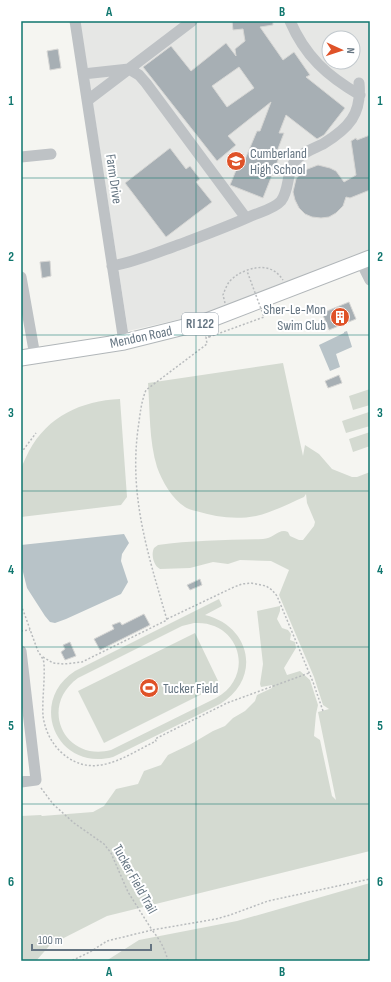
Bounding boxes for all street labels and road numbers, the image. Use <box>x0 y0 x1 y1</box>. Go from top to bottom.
street label: Farm Drive <box>102 153 126 205</box>
road number: RI 122 <box>182 313 218 335</box>
street label: Mendon Road <box>108 322 174 352</box>
street label: Tucker Field Trail <box>109 841 161 917</box>

